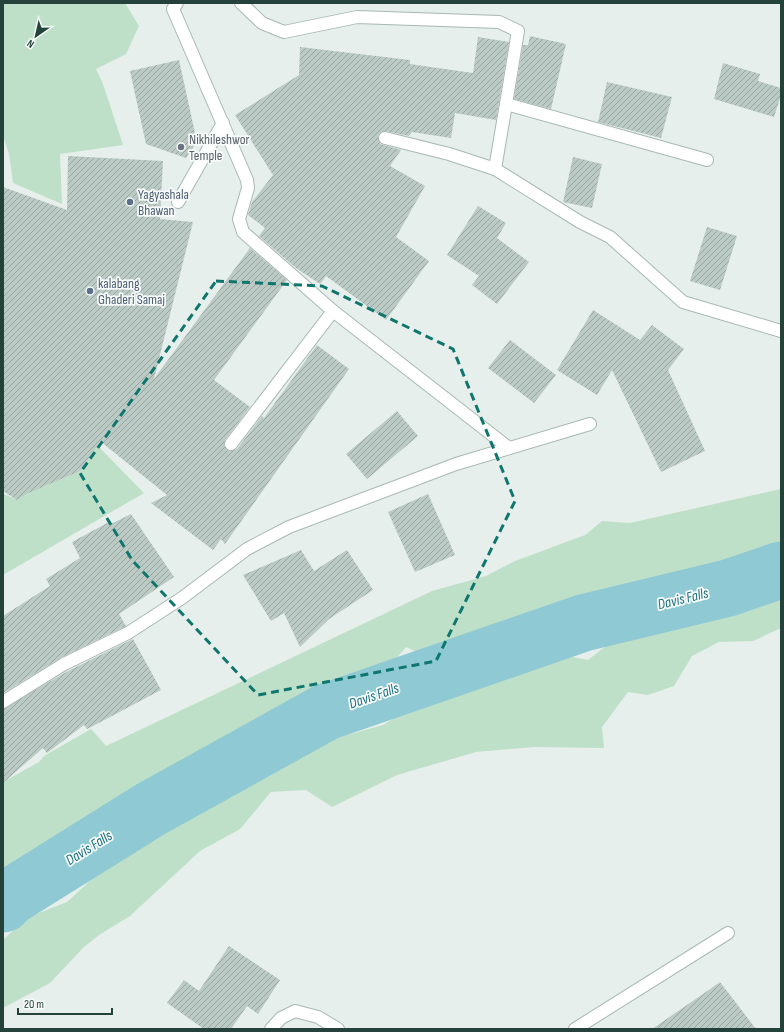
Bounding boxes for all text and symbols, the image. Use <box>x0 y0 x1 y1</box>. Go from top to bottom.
north arrow <box>16 16 56 56</box>
text: N <box>25 37 37 51</box>
place label: Nikhileshwor Temple <box>189 131 250 164</box>
marker: Nikhileshwor Temple <box>176 142 186 152</box>
place label: Yagyashala Bhawan <box>138 186 189 219</box>
marker: Yagyashala Bhawan <box>125 197 135 207</box>
place label: kalabang Ghaderi Samaj <box>98 275 165 308</box>
marker: kalabang Ghaderi Samaj <box>85 286 95 296</box>
water label: Davis Falls <box>656 583 711 614</box>
water label: Davis Falls <box>347 678 402 713</box>
water label: Davis Falls <box>62 826 116 870</box>
scale bar <box>18 990 112 1016</box>
text: 20 m <box>24 997 44 1012</box>

